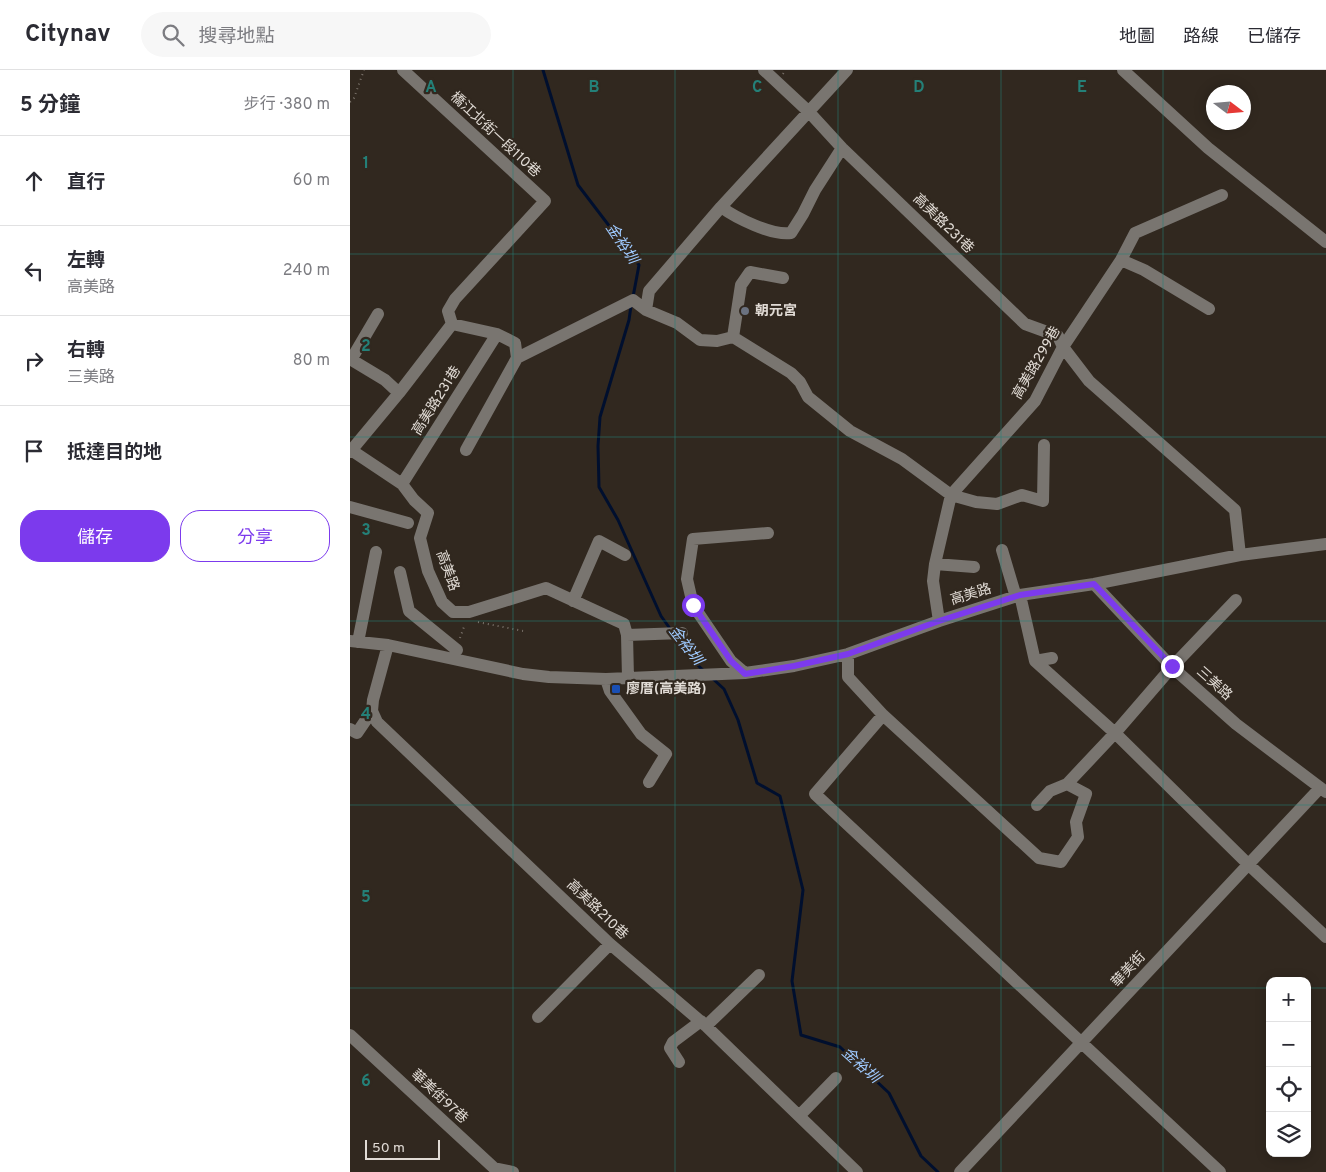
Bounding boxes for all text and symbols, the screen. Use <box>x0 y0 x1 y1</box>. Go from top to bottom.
search box <box>141 12 491 57</box>
text: Citynav <box>25 20 111 50</box>
icon: search <box>159 21 187 49</box>
text: 搜尋地點 <box>199 25 275 49</box>
text: 地圖 <box>1119 26 1155 49</box>
text: 路線 <box>1183 26 1219 49</box>
text: 已儲存 <box>1247 26 1301 49</box>
text: A <box>425 78 437 98</box>
text: B <box>588 78 600 98</box>
text: C <box>752 78 762 98</box>
text: D <box>913 78 925 98</box>
text: E <box>1077 78 1087 98</box>
north arrow <box>1206 85 1251 130</box>
street label: 橋江北街一段110巷 <box>446 88 544 181</box>
text: 5 分鐘 <box>20 92 80 119</box>
text: 步行 · 380 m <box>244 95 330 115</box>
text: 1 <box>363 154 369 174</box>
icon: ahead <box>20 167 48 195</box>
text: 直行 <box>67 171 105 195</box>
text: 60 m <box>293 171 330 191</box>
street label: 高美路231巷 <box>909 191 977 257</box>
water label: 金裕圳 <box>601 220 643 270</box>
text: 左轉 <box>67 249 105 273</box>
icon: left <box>20 257 48 285</box>
text: 240 m <box>283 261 330 281</box>
text: 高美路 <box>67 278 115 298</box>
place label: 朝元宮 <box>755 302 797 320</box>
marker: 朝元宮 <box>739 305 751 317</box>
street label: 高美路299巷 <box>1009 324 1065 402</box>
text: 2 <box>361 337 371 357</box>
text: 右轉 <box>67 339 105 363</box>
icon: right <box>20 347 48 375</box>
text: 80 m <box>293 351 330 371</box>
street label: 高美路231巷 <box>409 363 465 439</box>
text: 三美路 <box>67 368 115 388</box>
icon: arrive <box>20 437 48 465</box>
text: 抵達目的地 <box>67 441 162 465</box>
button: 儲存 <box>20 510 170 562</box>
button: 分享 <box>180 510 330 562</box>
text: 3 <box>361 521 371 541</box>
street label: 高美路 <box>432 548 462 594</box>
street label: 高美路 <box>948 581 994 609</box>
route start <box>682 594 705 617</box>
water label: 金裕圳 <box>664 622 708 671</box>
route end <box>1161 655 1184 678</box>
street label: 三美路 <box>1193 664 1235 704</box>
place label: 廖厝(高美路) <box>626 680 706 698</box>
marker: 廖厝(高美路) <box>610 683 622 695</box>
text: 4 <box>361 705 371 725</box>
street label: 高美路210巷 <box>563 877 631 943</box>
text: 5 <box>361 888 371 908</box>
street label: 華美街 <box>1108 949 1150 991</box>
map controls <box>1266 977 1311 1157</box>
button: + <box>1266 977 1311 1022</box>
button: − <box>1266 1022 1311 1067</box>
water label: 金裕圳 <box>837 1044 885 1089</box>
street label: 華美街97巷 <box>407 1066 471 1128</box>
button: locate <box>1266 1067 1311 1112</box>
text: 6 <box>361 1072 371 1092</box>
button: layers <box>1266 1112 1311 1157</box>
scale bar <box>365 1137 440 1160</box>
text: 50 m <box>372 1140 405 1157</box>

